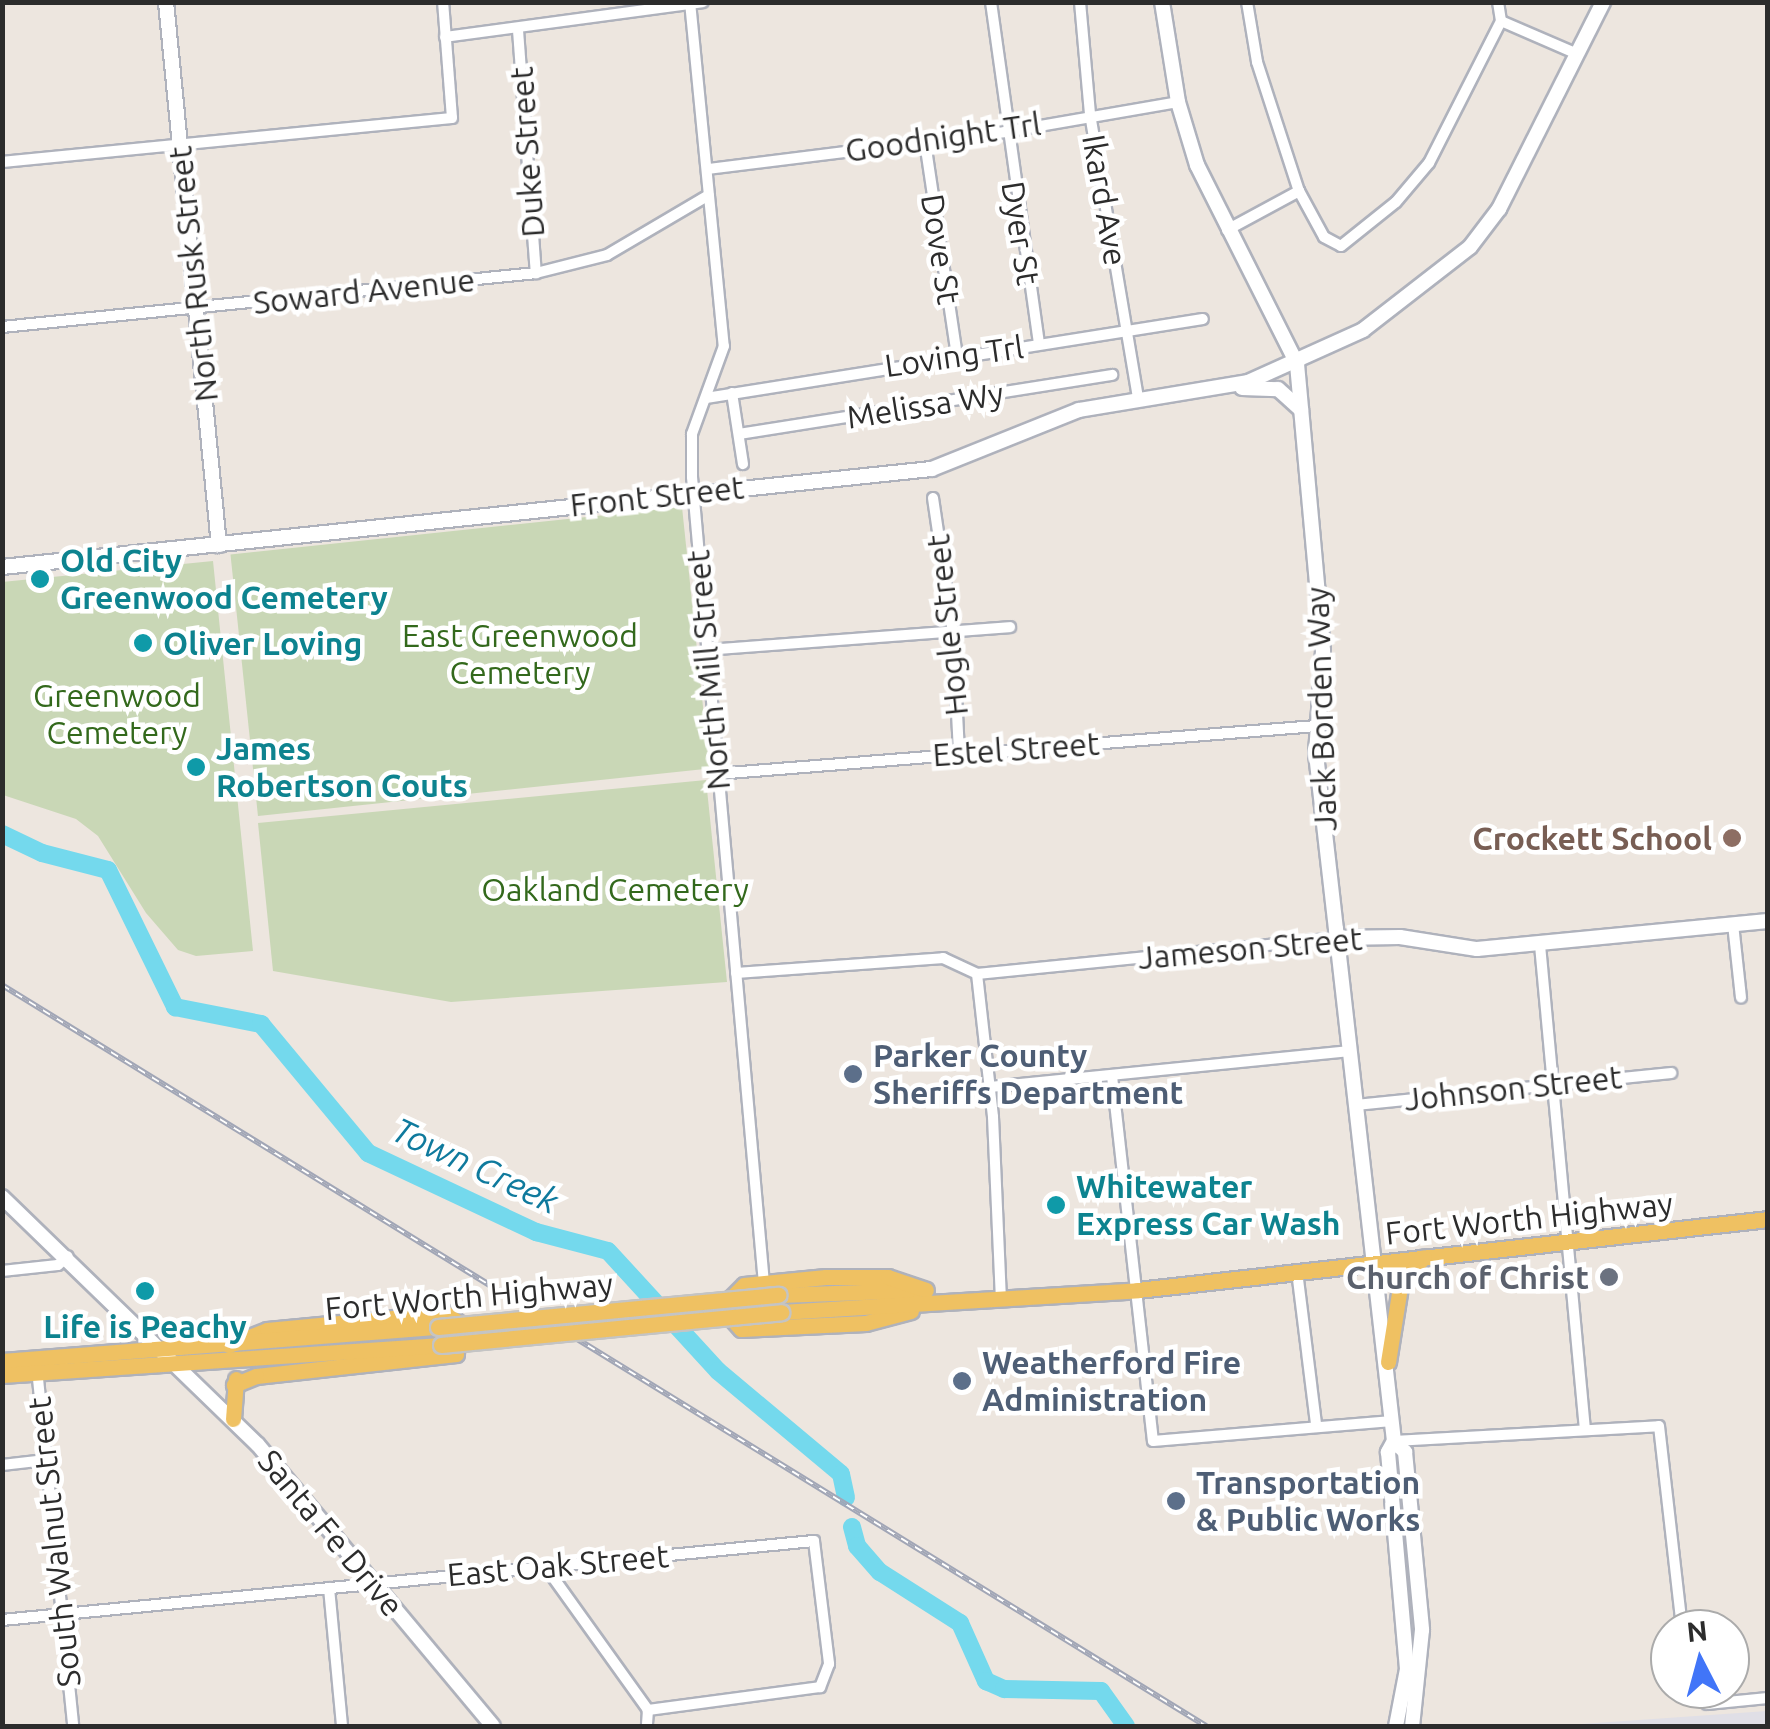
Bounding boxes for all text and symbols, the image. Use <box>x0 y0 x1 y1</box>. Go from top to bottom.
street label: Duke Street <box>502 65 552 239</box>
street label: Goodnight Trl <box>843 104 1043 170</box>
street label: Ikard Ave <box>1075 131 1135 269</box>
street label: North Rusk Street <box>160 144 226 404</box>
street label: Dyer St <box>994 178 1048 288</box>
street label: Dove St <box>913 191 969 307</box>
street label: Soward Avenue <box>251 260 477 322</box>
street label: Loving Trl <box>882 327 1026 385</box>
street label: Melissa Wy <box>844 374 1006 436</box>
street label: Front Street <box>568 468 746 524</box>
street label: Hogle Street <box>918 532 976 718</box>
place label: Old City Greenwood Cemetery <box>60 542 388 617</box>
street label: North Mill Street <box>678 548 738 792</box>
marker: Old City Greenwood Cemetery <box>29 568 51 590</box>
street label: Jack Borden Way <box>1298 586 1344 832</box>
park label: East Greenwood Cemetery <box>402 617 638 692</box>
place label: Oliver Loving <box>163 624 362 662</box>
marker: Oliver Loving <box>132 632 154 654</box>
park label: Greenwood Cemetery <box>33 677 201 752</box>
street label: Estel Street <box>931 724 1101 774</box>
place label: James Robertson Couts <box>216 730 468 805</box>
marker: James Robertson Couts <box>185 756 207 778</box>
place label: Crockett School <box>1472 819 1712 857</box>
marker: Crockett School <box>1721 827 1743 849</box>
park label: Oakland Cemetery <box>481 870 749 908</box>
street label: Jameson Street <box>1136 919 1364 977</box>
place label: Parker County Sheriffs Department <box>873 1037 1183 1112</box>
street label: Johnson Street <box>1402 1057 1624 1119</box>
marker: Parker County Sheriffs Department <box>842 1063 864 1085</box>
water label: Town Creek <box>386 1108 566 1222</box>
place label: Whitewater Express Car Wash <box>1076 1168 1341 1243</box>
street label: Fort Worth Highway <box>1383 1184 1675 1252</box>
marker: Whitewater Express Car Wash <box>1045 1194 1067 1216</box>
place label: Church of Christ <box>1346 1258 1589 1296</box>
street label: Fort Worth Highway <box>323 1264 615 1328</box>
marker: Church of Christ <box>1598 1266 1620 1288</box>
marker: Life is Peachy <box>134 1280 156 1302</box>
place label: Life is Peachy <box>43 1307 247 1345</box>
place label: Weatherford Fire Administration <box>982 1344 1241 1419</box>
marker: Weatherford Fire Administration <box>951 1370 973 1392</box>
street label: South Walnut Street <box>20 1395 88 1689</box>
street label: Santa Fe Drive <box>250 1442 412 1624</box>
place label: Transportation & Public Works <box>1196 1464 1420 1539</box>
marker: Transportation & Public Works <box>1165 1490 1187 1512</box>
street label: East Oak Street <box>446 1536 670 1594</box>
north arrow <box>1650 1609 1750 1709</box>
text: N <box>1685 1614 1709 1647</box>

